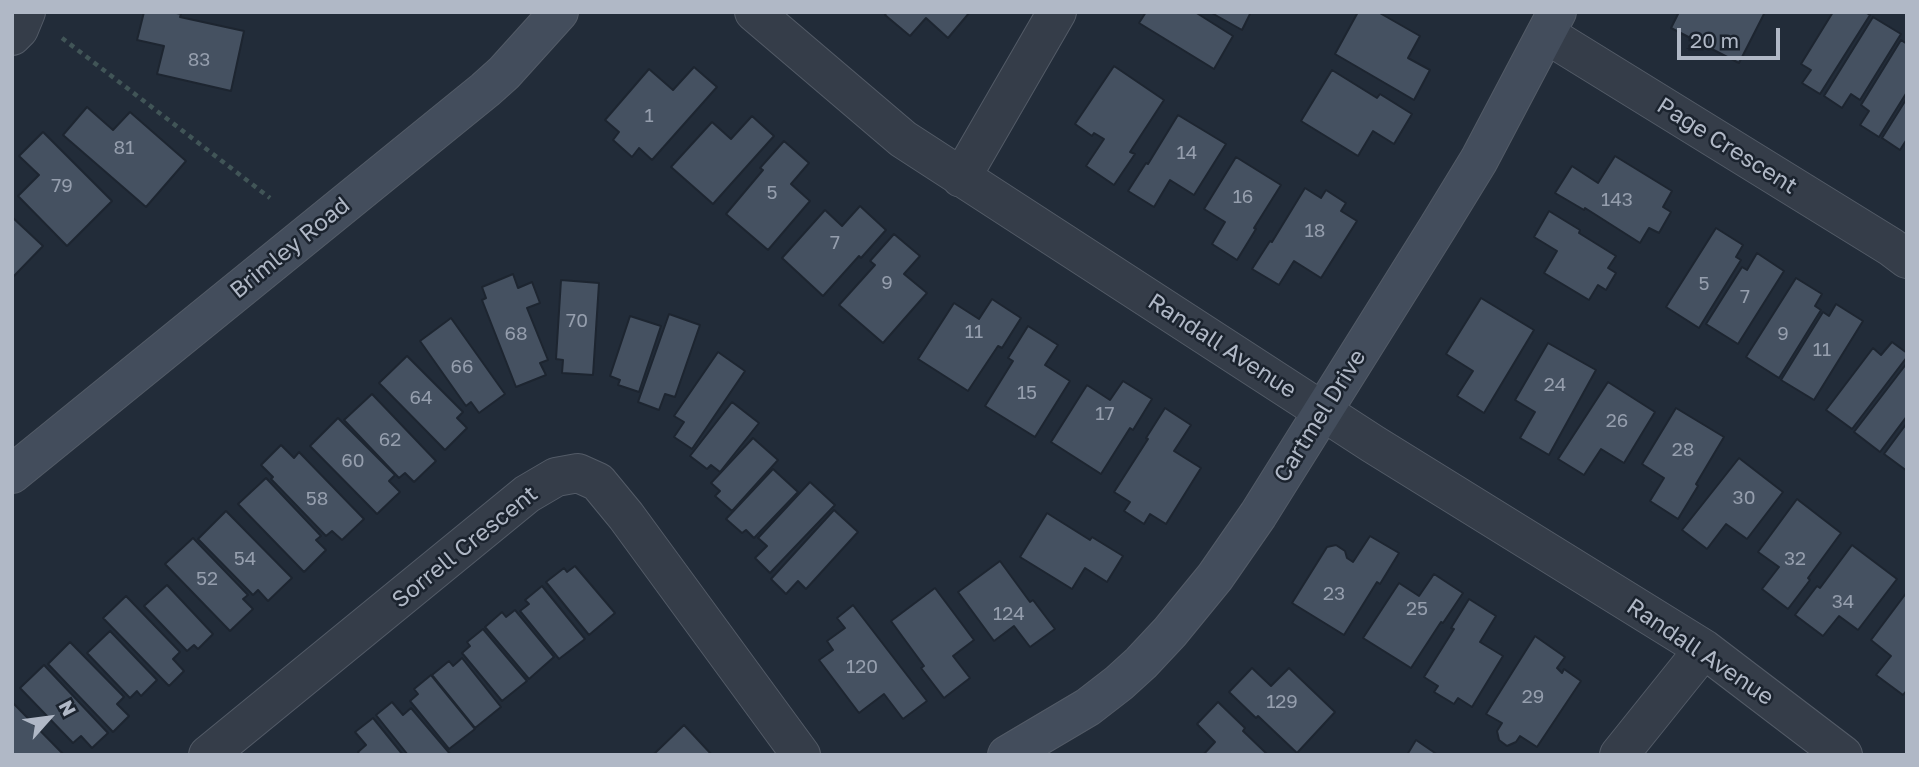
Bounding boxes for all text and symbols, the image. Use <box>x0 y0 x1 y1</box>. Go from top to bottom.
scale bar <box>1681 14 1784 58</box>
text: 20 m <box>1690 27 1739 53</box>
house number: 83 <box>188 49 210 71</box>
street label: Page Crescent <box>1652 92 1802 200</box>
house number: 1 <box>644 105 654 127</box>
house number: 81 <box>114 137 134 159</box>
house number: 14 <box>1177 142 1197 164</box>
house number: 79 <box>51 175 73 197</box>
house number: 5 <box>766 182 778 204</box>
house number: 16 <box>1233 186 1253 208</box>
house number: 143 <box>1601 189 1633 211</box>
street label: Brimley Road <box>225 191 355 305</box>
house number: 18 <box>1305 220 1325 242</box>
house number: 7 <box>830 232 840 254</box>
house number: 9 <box>881 272 893 294</box>
house number: 5 <box>1698 273 1710 295</box>
house number: 7 <box>1740 286 1750 308</box>
street label: Randall Avenue <box>1143 288 1301 404</box>
house number: 70 <box>566 310 588 332</box>
house number: 11 <box>965 321 983 343</box>
house number: 68 <box>504 323 528 345</box>
house number: 9 <box>1777 323 1789 345</box>
house number: 11 <box>1813 339 1831 361</box>
street label: Cartmel Drive <box>1268 345 1372 487</box>
house number: 66 <box>451 356 473 378</box>
house number: 24 <box>1544 374 1566 396</box>
house number: 15 <box>1017 382 1037 404</box>
house number: 64 <box>409 387 433 409</box>
house number: 17 <box>1095 403 1115 425</box>
house number: 26 <box>1606 410 1628 432</box>
house number: 62 <box>379 429 401 451</box>
house number: 28 <box>1672 439 1694 461</box>
house number: 60 <box>341 450 365 472</box>
street label: Sorrell Crescent <box>387 480 543 614</box>
house number: 30 <box>1733 487 1755 509</box>
house number: 58 <box>306 488 328 510</box>
house number: 54 <box>234 548 256 570</box>
house number: 32 <box>1784 548 1806 570</box>
house number: 52 <box>196 568 218 590</box>
house number: 23 <box>1323 583 1345 605</box>
house number: 34 <box>1832 591 1854 613</box>
street label: Randall Avenue <box>1621 593 1779 711</box>
house number: 25 <box>1406 598 1428 620</box>
house number: 124 <box>993 603 1025 625</box>
house number: 120 <box>846 656 878 678</box>
north arrow <box>14 683 84 753</box>
house number: 29 <box>1522 686 1544 708</box>
house number: 129 <box>1266 691 1298 713</box>
text: N <box>54 696 82 720</box>

